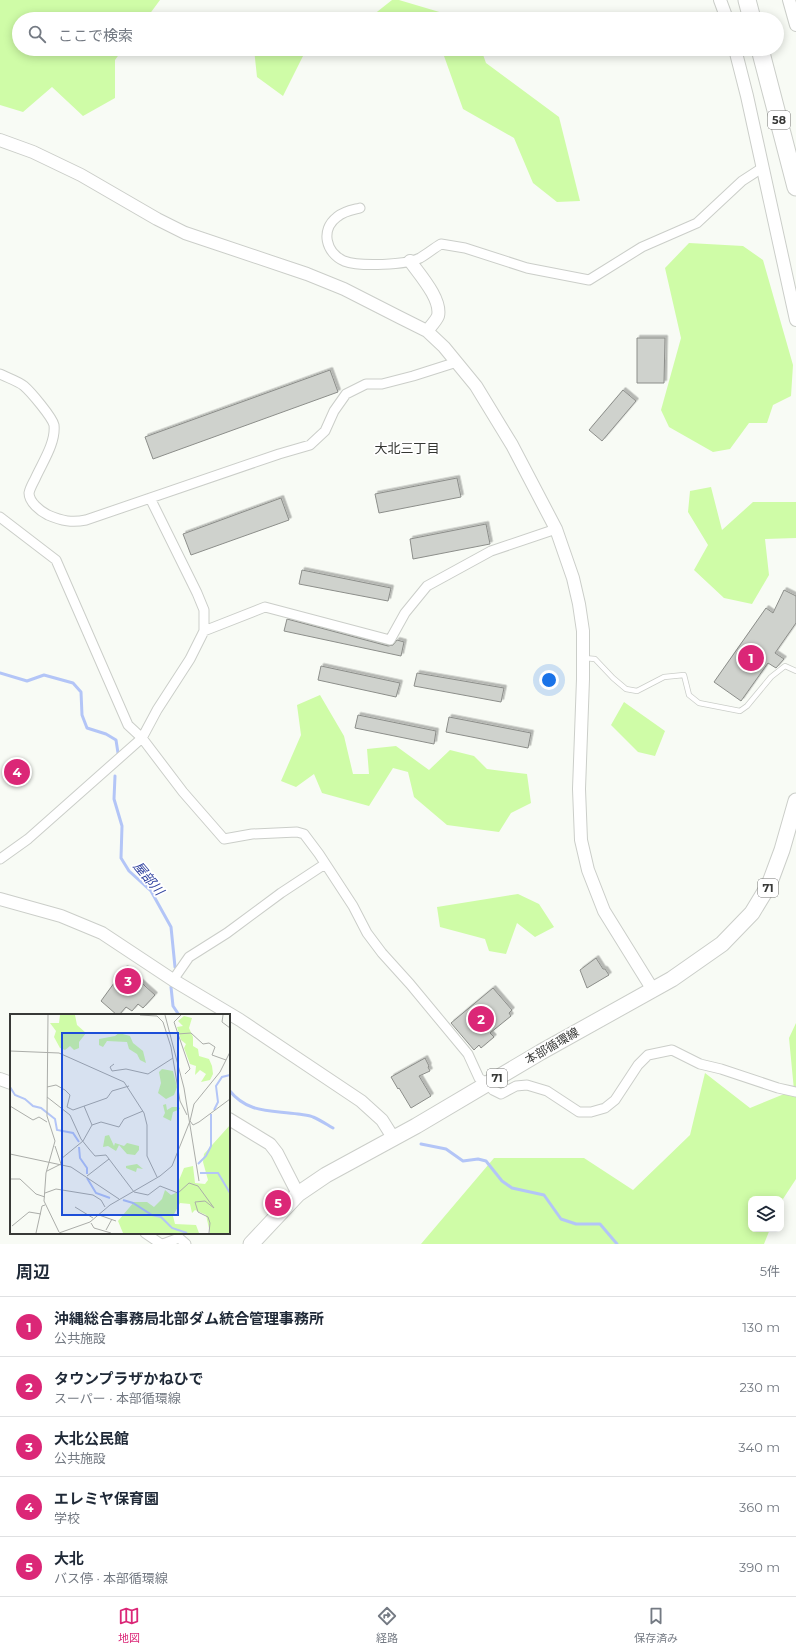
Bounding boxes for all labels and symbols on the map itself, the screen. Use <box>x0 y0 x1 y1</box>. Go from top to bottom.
road number: 58 <box>768 111 790 129</box>
district label: 大北三丁目 <box>374 440 440 456</box>
pin: 1 <box>738 643 764 673</box>
your location <box>539 670 559 690</box>
pin: 4 <box>4 757 30 787</box>
water label: 屋部川 <box>130 858 169 900</box>
road number: 71 <box>758 879 778 897</box>
pin: 3 <box>115 966 141 996</box>
pin: 2 <box>468 1004 494 1034</box>
inset map <box>10 1014 230 1234</box>
street label: 本部循環線 <box>522 1024 581 1067</box>
road number: 71 <box>487 1069 507 1087</box>
pin: 5 <box>265 1188 291 1218</box>

